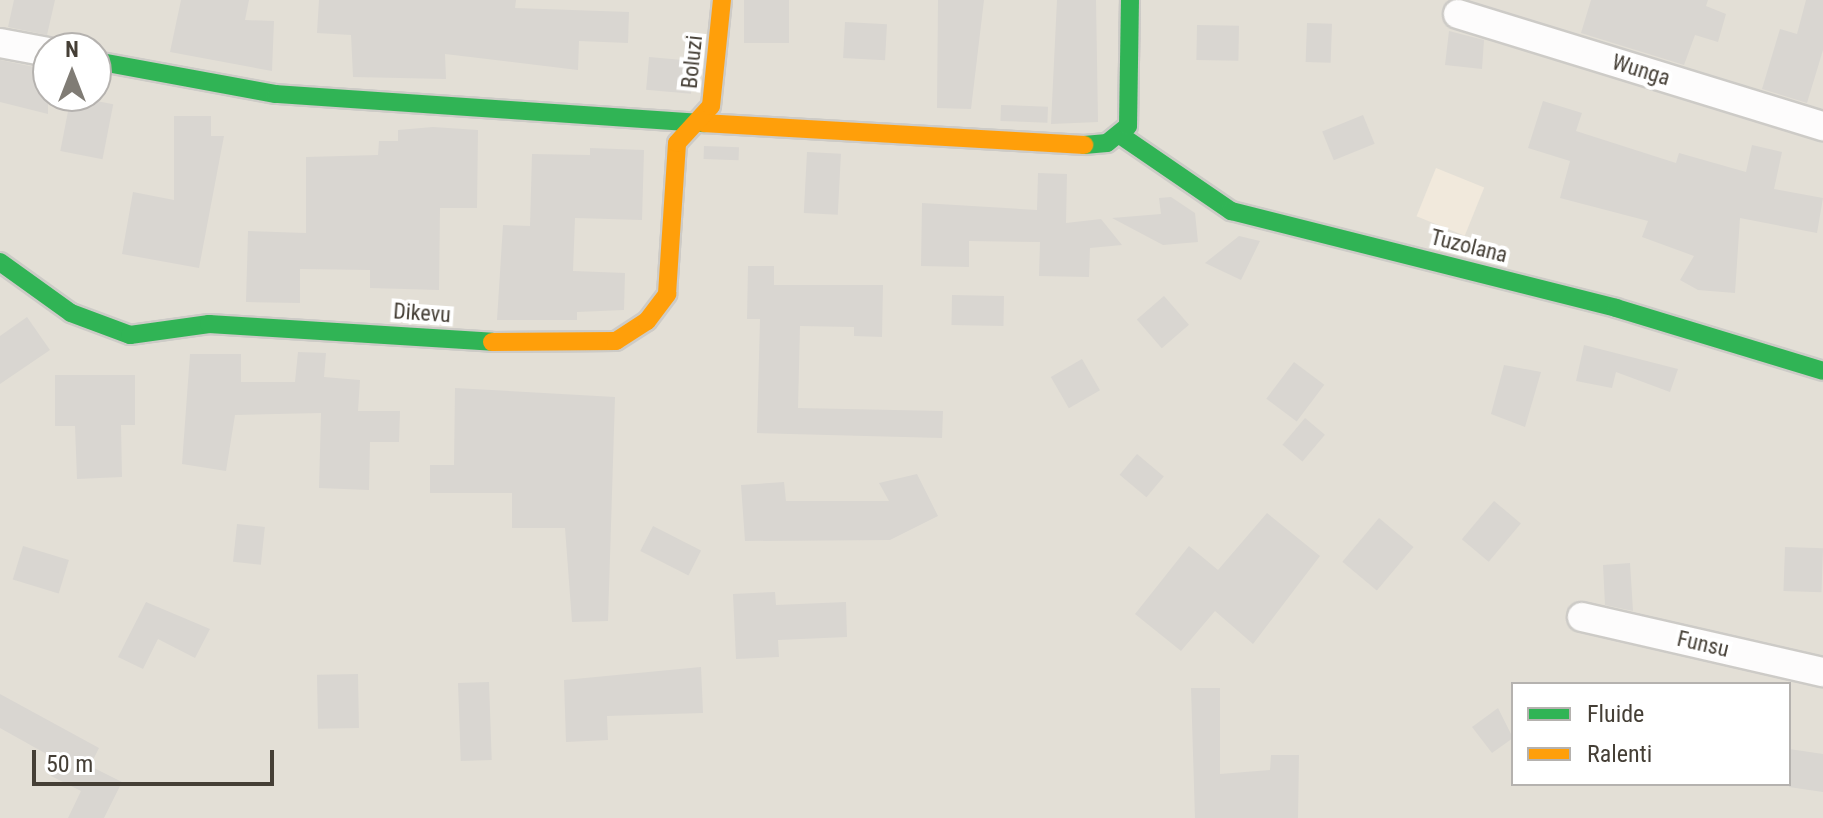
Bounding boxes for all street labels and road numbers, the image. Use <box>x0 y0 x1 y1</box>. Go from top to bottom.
street label: Boluzi <box>676 34 708 90</box>
street label: Wunga <box>1609 49 1673 91</box>
street label: Tuzolana <box>1428 224 1510 268</box>
street label: Dikevu <box>392 298 452 328</box>
street label: Funsu <box>1675 625 1731 663</box>

